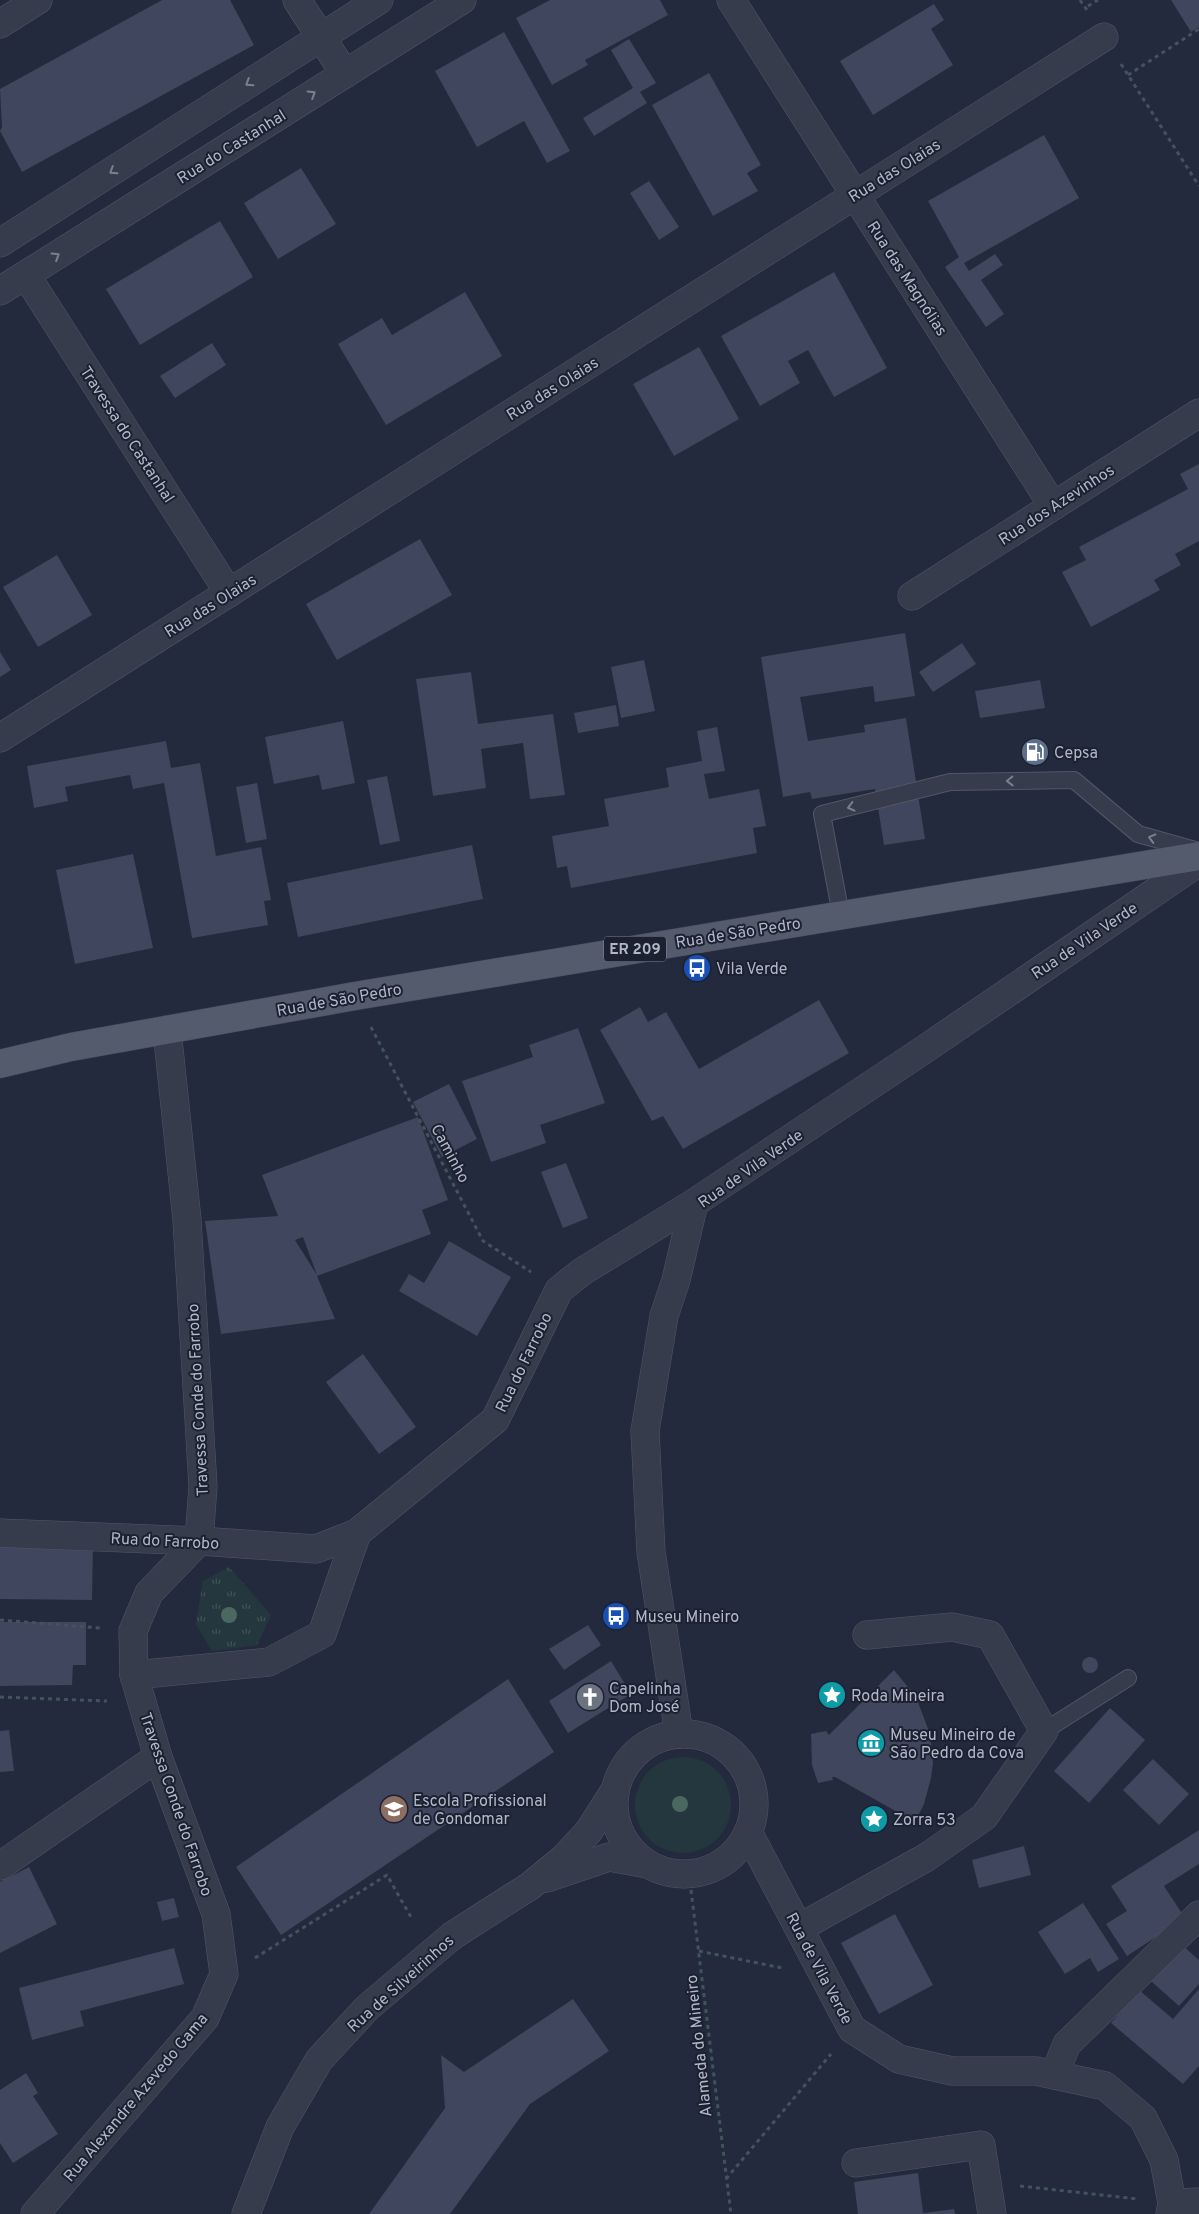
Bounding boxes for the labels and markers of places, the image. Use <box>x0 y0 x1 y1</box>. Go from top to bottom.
fuel station icon: Cepsa <box>1020 737 1050 767</box>
place label: Cepsa <box>1054 744 1098 764</box>
bus stop icon: Vila Verde <box>682 953 712 983</box>
place label: Vila Verde <box>716 960 787 980</box>
bus stop icon: Museu Mineiro <box>601 1601 631 1631</box>
place label: Museu Mineiro <box>635 1608 739 1628</box>
place label: Capelinha Dom José <box>609 1680 681 1718</box>
place icon: Roda Mineira <box>817 1680 847 1710</box>
church icon: Capelinha Dom José <box>575 1682 605 1712</box>
place label: Roda Mineira <box>851 1687 945 1707</box>
place label: Museu Mineiro de São Pedro da Cova <box>890 1726 1024 1764</box>
museum icon: Museu Mineiro de São Pedro da Cova <box>856 1728 886 1758</box>
place label: Escola Profissional de Gondomar <box>413 1792 547 1830</box>
school or university icon: Escola Profissional de Gondomar <box>379 1794 409 1824</box>
place icon: Zorra 53 <box>859 1804 889 1834</box>
place label: Zorra 53 <box>893 1811 956 1831</box>

